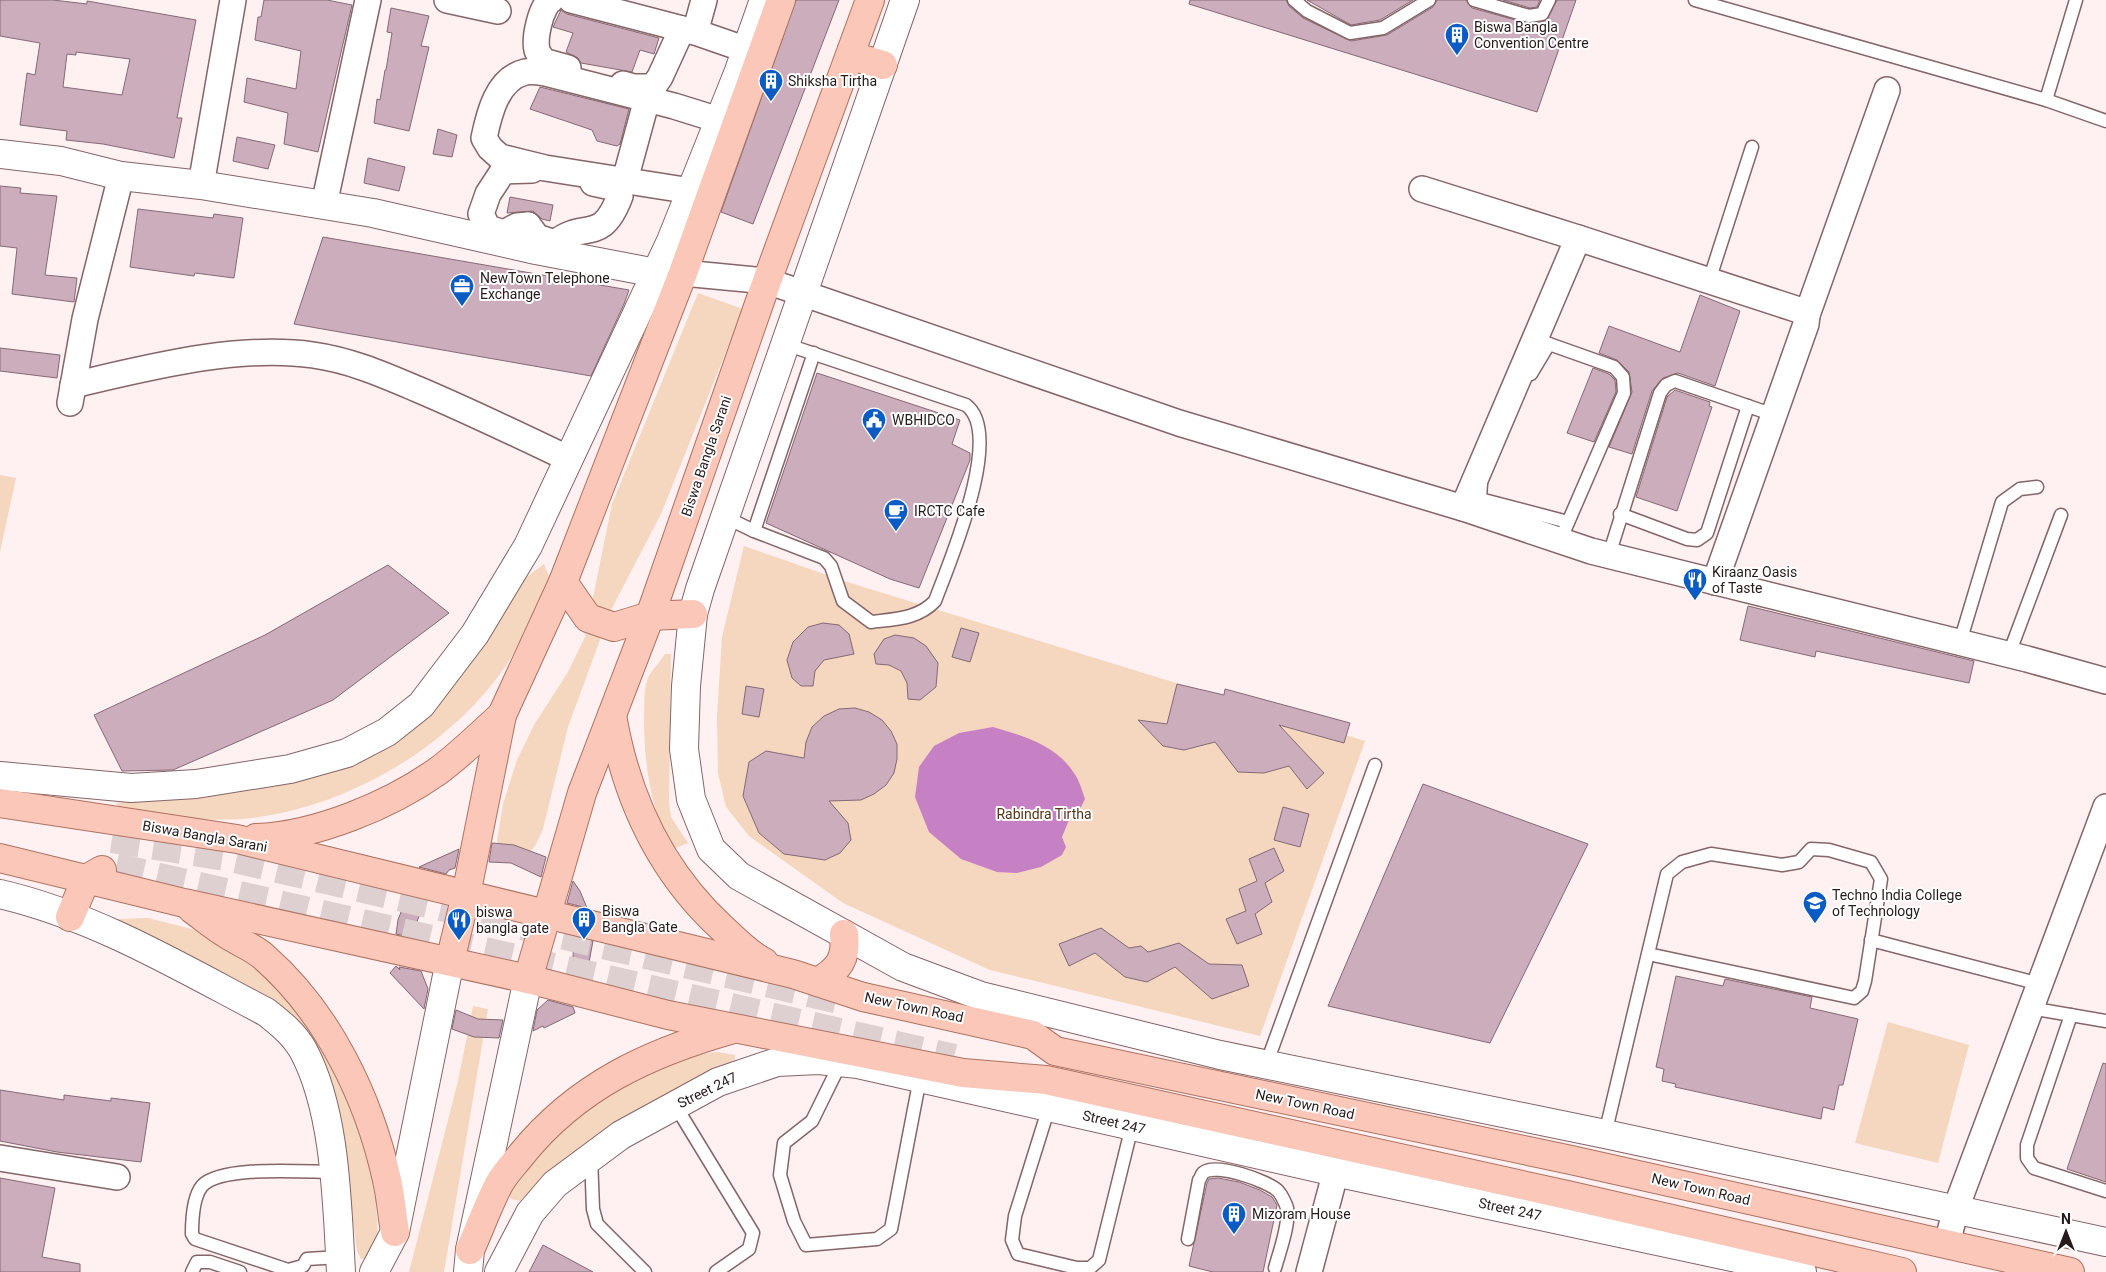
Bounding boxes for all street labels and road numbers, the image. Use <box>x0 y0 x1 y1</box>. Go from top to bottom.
street label: Biswa Bangla Sarani <box>678 394 734 518</box>
street label: Biswa Bangla Sarani <box>141 817 269 855</box>
street label: New Town Road <box>863 989 965 1025</box>
street label: Street 247 <box>675 1069 739 1111</box>
street label: New Town Road <box>1254 1086 1356 1122</box>
street label: Street 247 <box>1081 1107 1147 1137</box>
street label: New Town Road <box>1650 1170 1752 1208</box>
street label: Street 247 <box>1477 1195 1543 1224</box>

